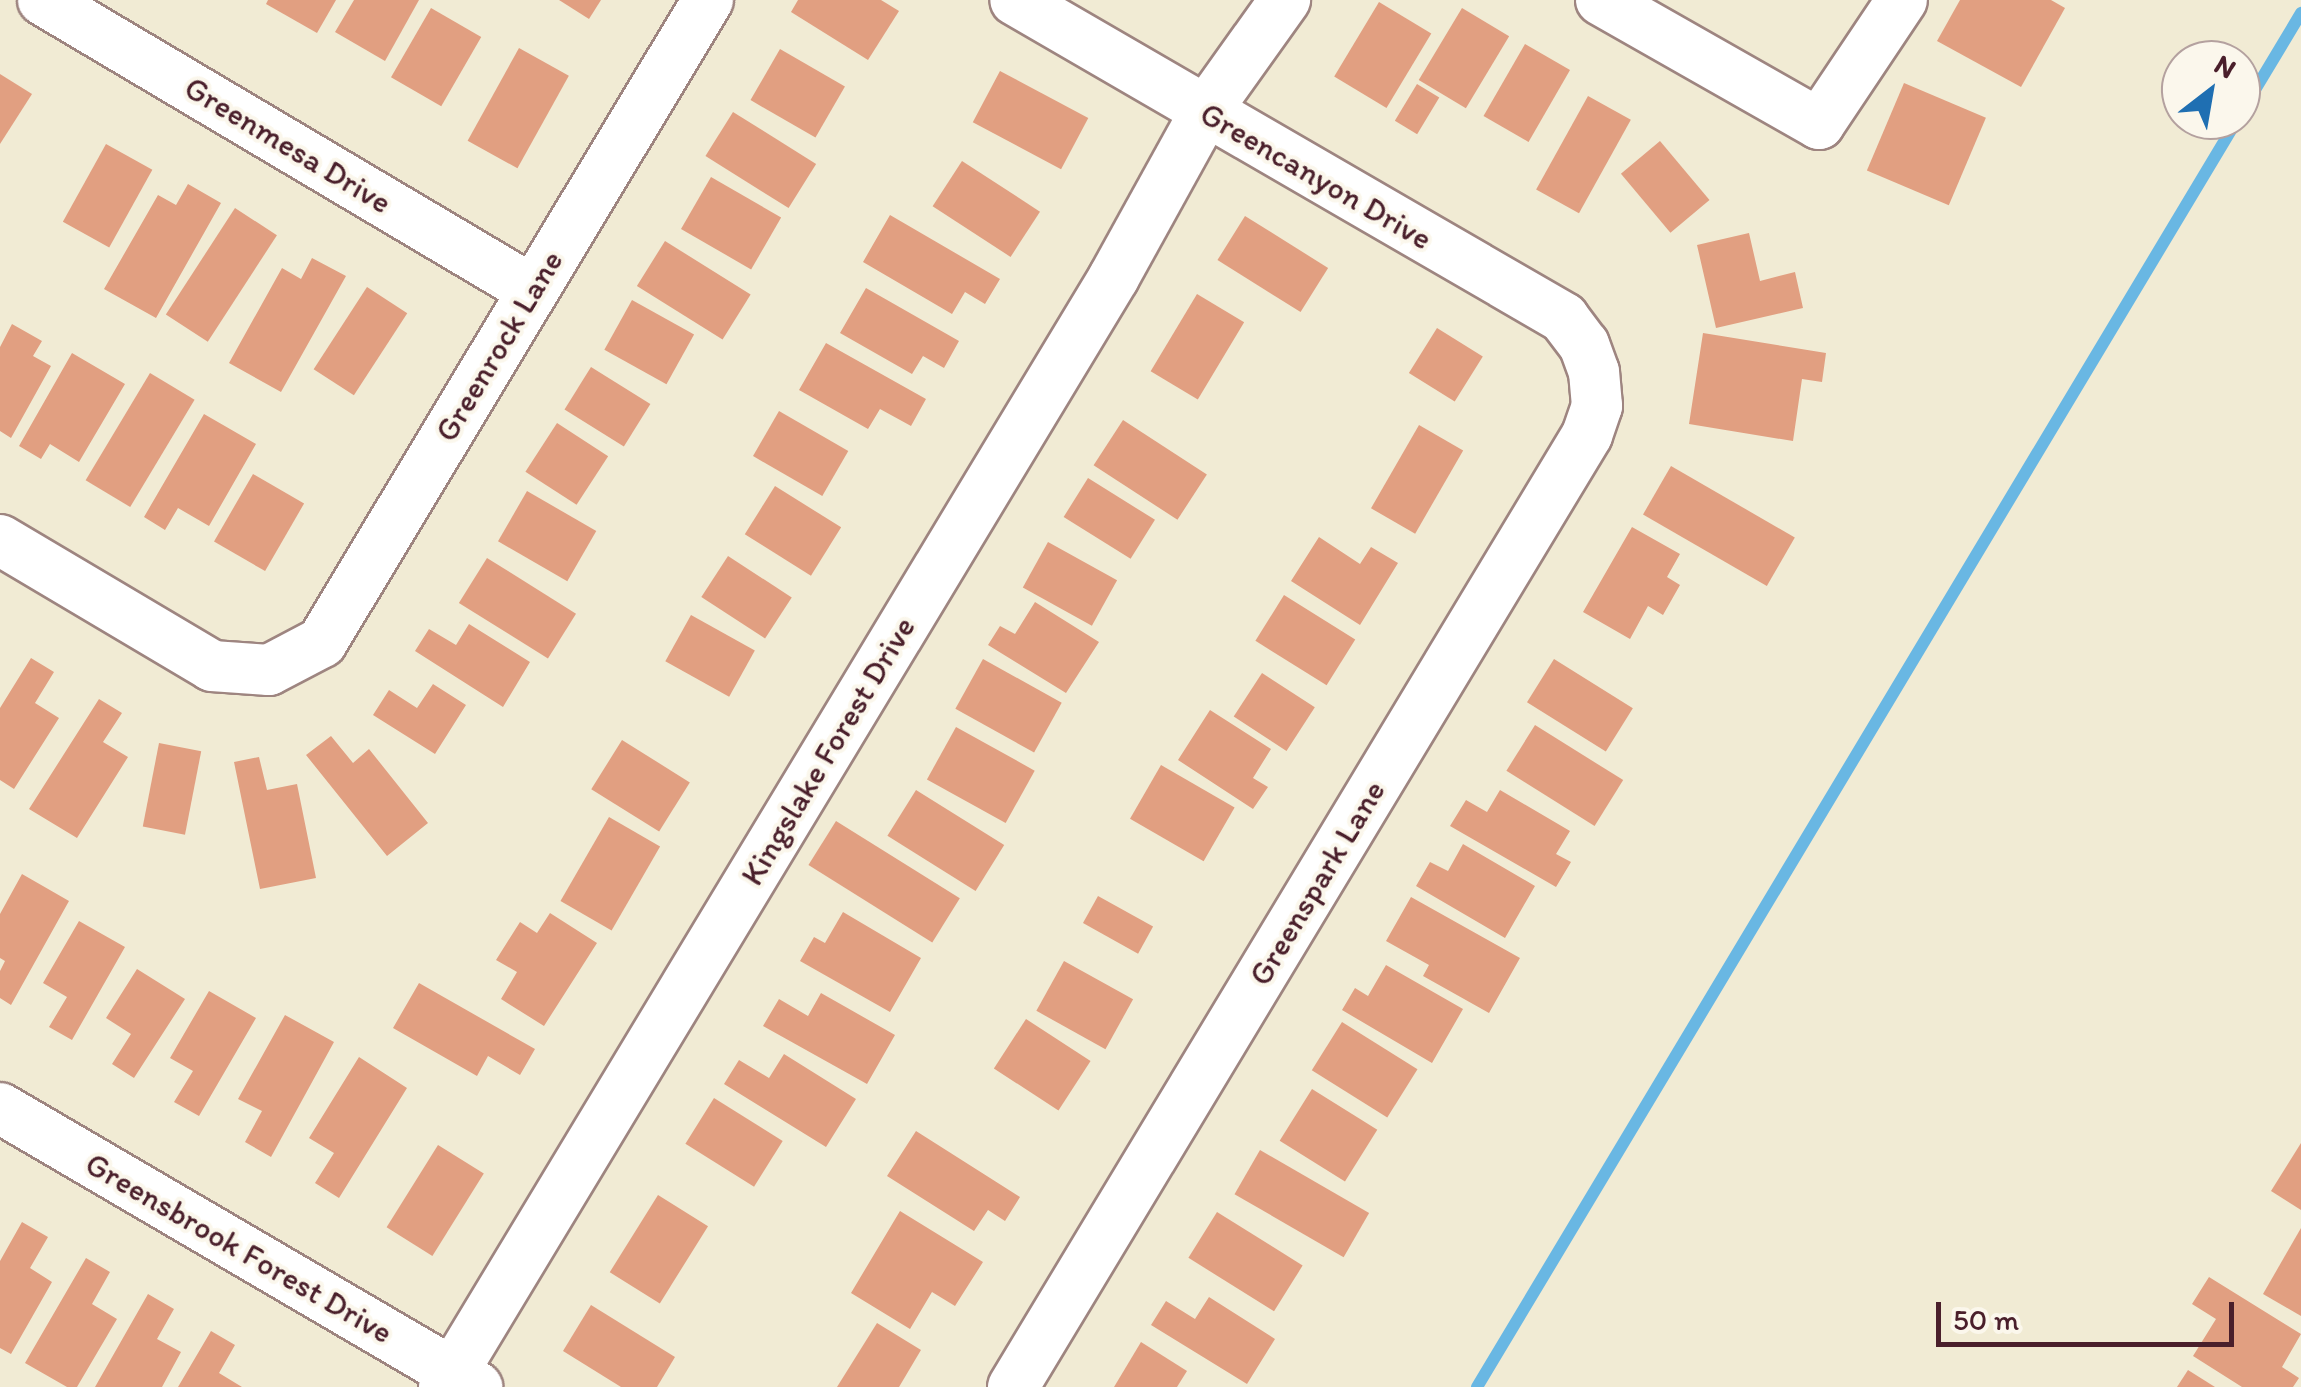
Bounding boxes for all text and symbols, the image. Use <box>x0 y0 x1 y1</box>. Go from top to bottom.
north arrow <box>2161 40 2261 140</box>
text: N <box>2209 47 2242 85</box>
street label: Greenmesa Drive <box>177 68 399 222</box>
street label: Greencanyon Drive <box>1193 94 1439 258</box>
street label: Greenrock Lane <box>427 244 571 448</box>
street label: Kingslake Forest Drive <box>733 610 923 892</box>
street label: Greenspark Lane <box>1241 774 1393 992</box>
street label: Greensbrook Forest Drive <box>79 1145 399 1351</box>
scale bar <box>1941 1282 2238 1344</box>
text: 50 m <box>1953 1301 2019 1338</box>

